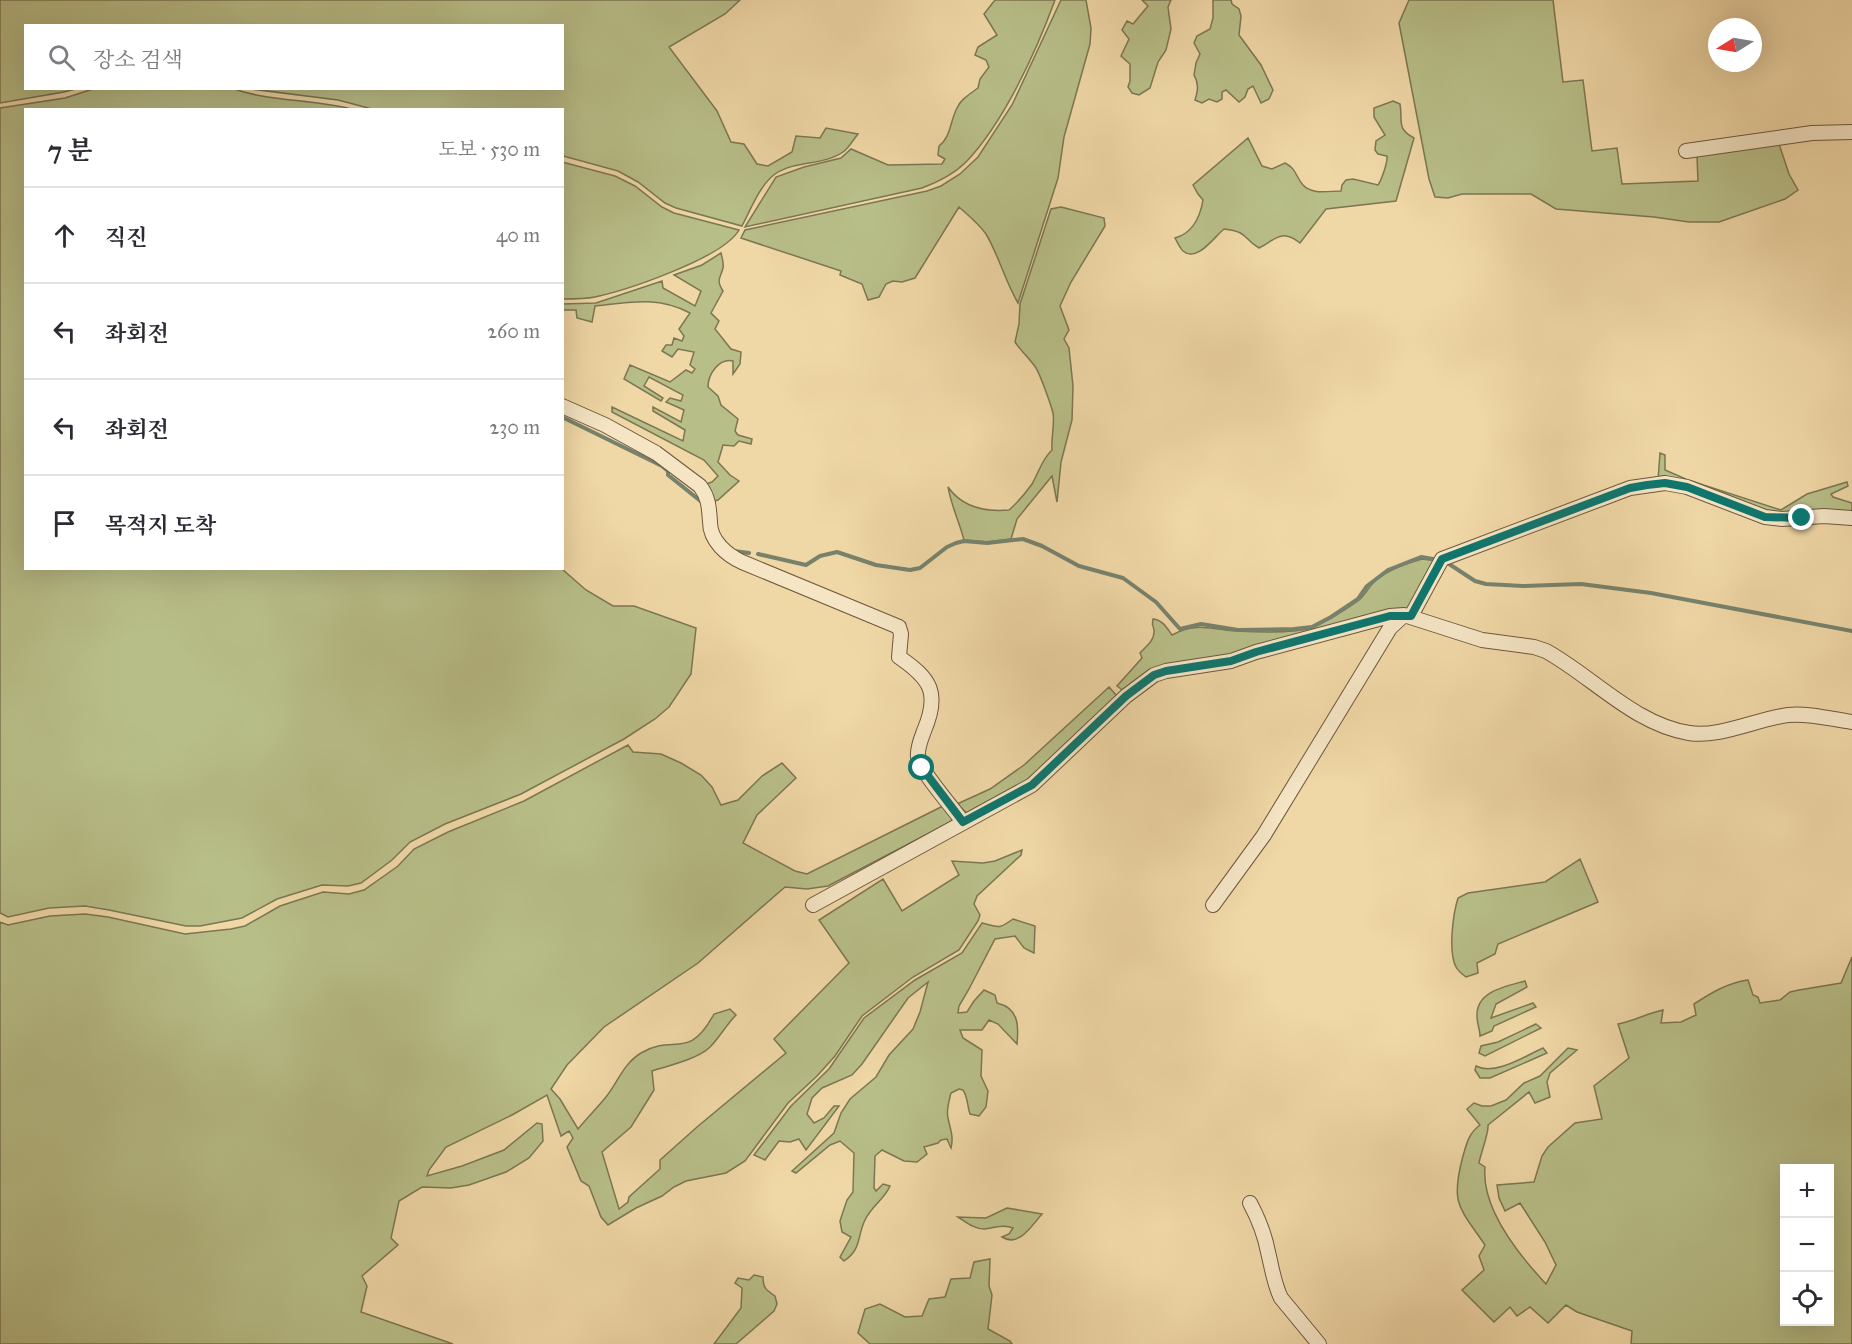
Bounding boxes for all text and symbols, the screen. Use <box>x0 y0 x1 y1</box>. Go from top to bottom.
north arrow <box>1708 18 1762 72</box>
search box <box>24 24 564 90</box>
icon: search <box>45 41 78 74</box>
text: 장소 검색 <box>93 46 183 73</box>
text: 7 분 <box>48 134 93 166</box>
text: 도보 · 530 m <box>438 137 540 161</box>
icon: ahead <box>48 219 81 252</box>
text: 40 m <box>496 223 540 247</box>
text: 직진 <box>105 224 148 251</box>
icon: left <box>48 315 81 348</box>
text: 260 m <box>487 319 540 343</box>
text: 좌회전 <box>105 320 169 347</box>
icon: left <box>48 411 81 444</box>
text: 230 m <box>489 415 540 439</box>
text: 좌회전 <box>105 416 169 443</box>
route end <box>1788 504 1814 530</box>
icon: arrive <box>48 507 81 540</box>
text: 목적지 도착 <box>105 512 216 539</box>
route start <box>908 754 934 780</box>
map controls <box>1780 1164 1834 1326</box>
button: + <box>1780 1164 1834 1218</box>
button: − <box>1780 1218 1834 1272</box>
button: locate <box>1780 1272 1834 1326</box>

